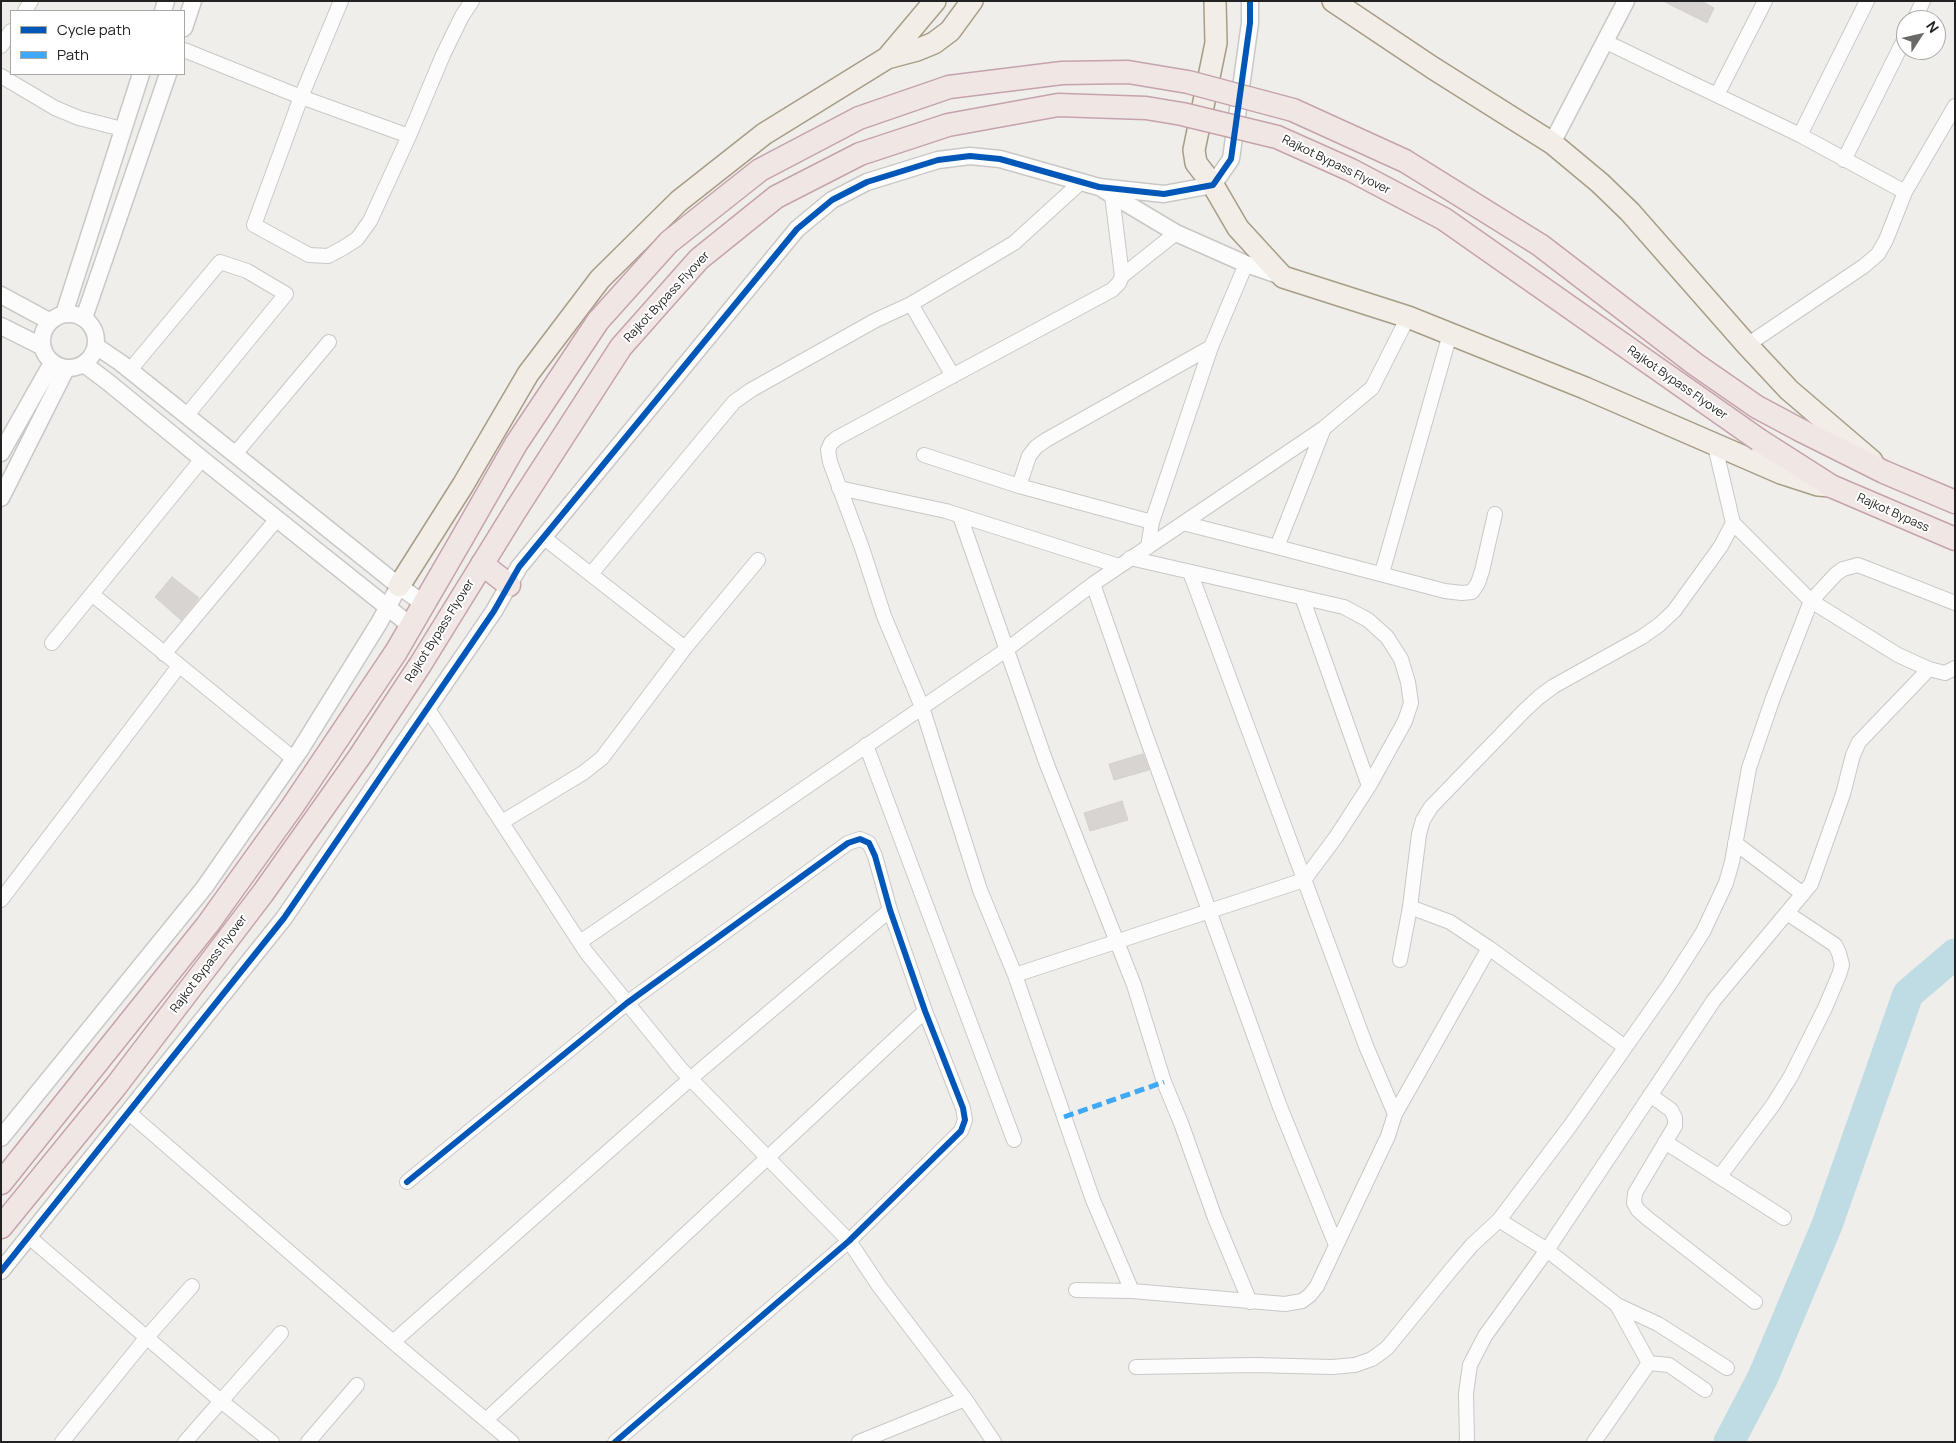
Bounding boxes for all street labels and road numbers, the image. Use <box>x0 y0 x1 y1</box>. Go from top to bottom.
street label: Rajkot Bypass Flyover <box>1279 132 1393 198</box>
street label: Rajkot Bypass Flyover <box>621 249 713 345</box>
street label: Rajkot Bypass Flyover <box>1624 343 1730 423</box>
street label: Rajkot Bypass <box>1855 491 1931 535</box>
street label: Rajkot Bypass Flyover <box>402 577 478 685</box>
street label: Rajkot Bypass Flyover <box>167 912 251 1016</box>

